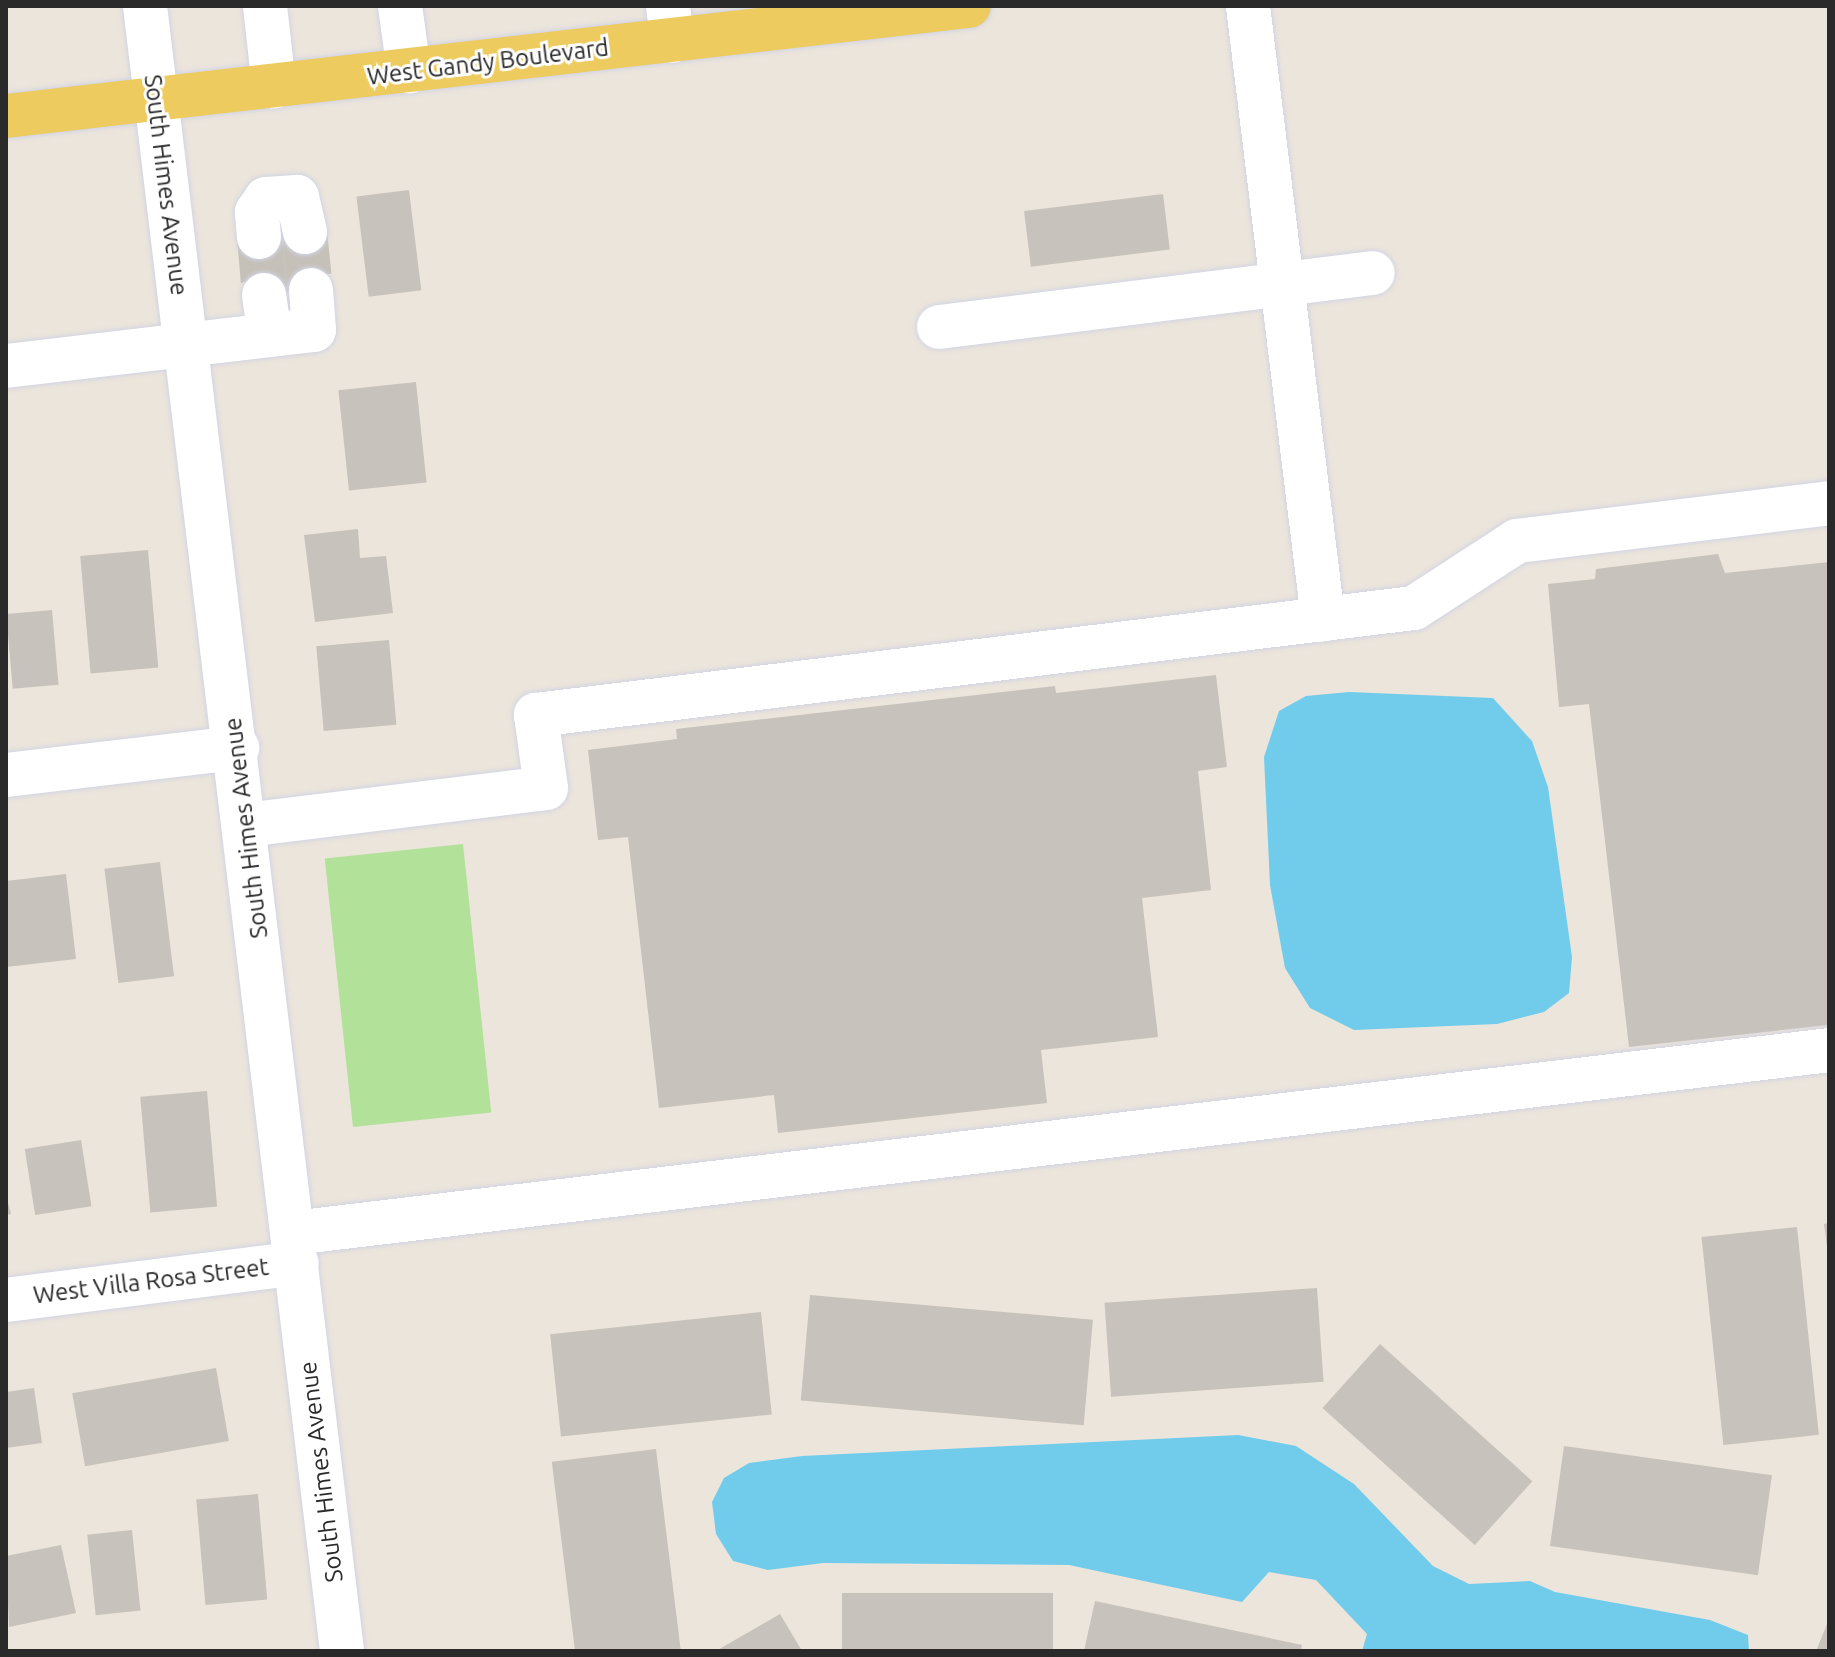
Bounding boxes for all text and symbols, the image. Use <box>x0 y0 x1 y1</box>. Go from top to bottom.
street label: West Gandy Boulevard <box>366 33 610 91</box>
street label: South Himes Avenue <box>138 73 194 297</box>
street label: South Himes Avenue <box>218 716 274 940</box>
street label: West Villa Rosa Street <box>32 1252 270 1310</box>
street label: South Himes Avenue <box>293 1360 349 1584</box>

